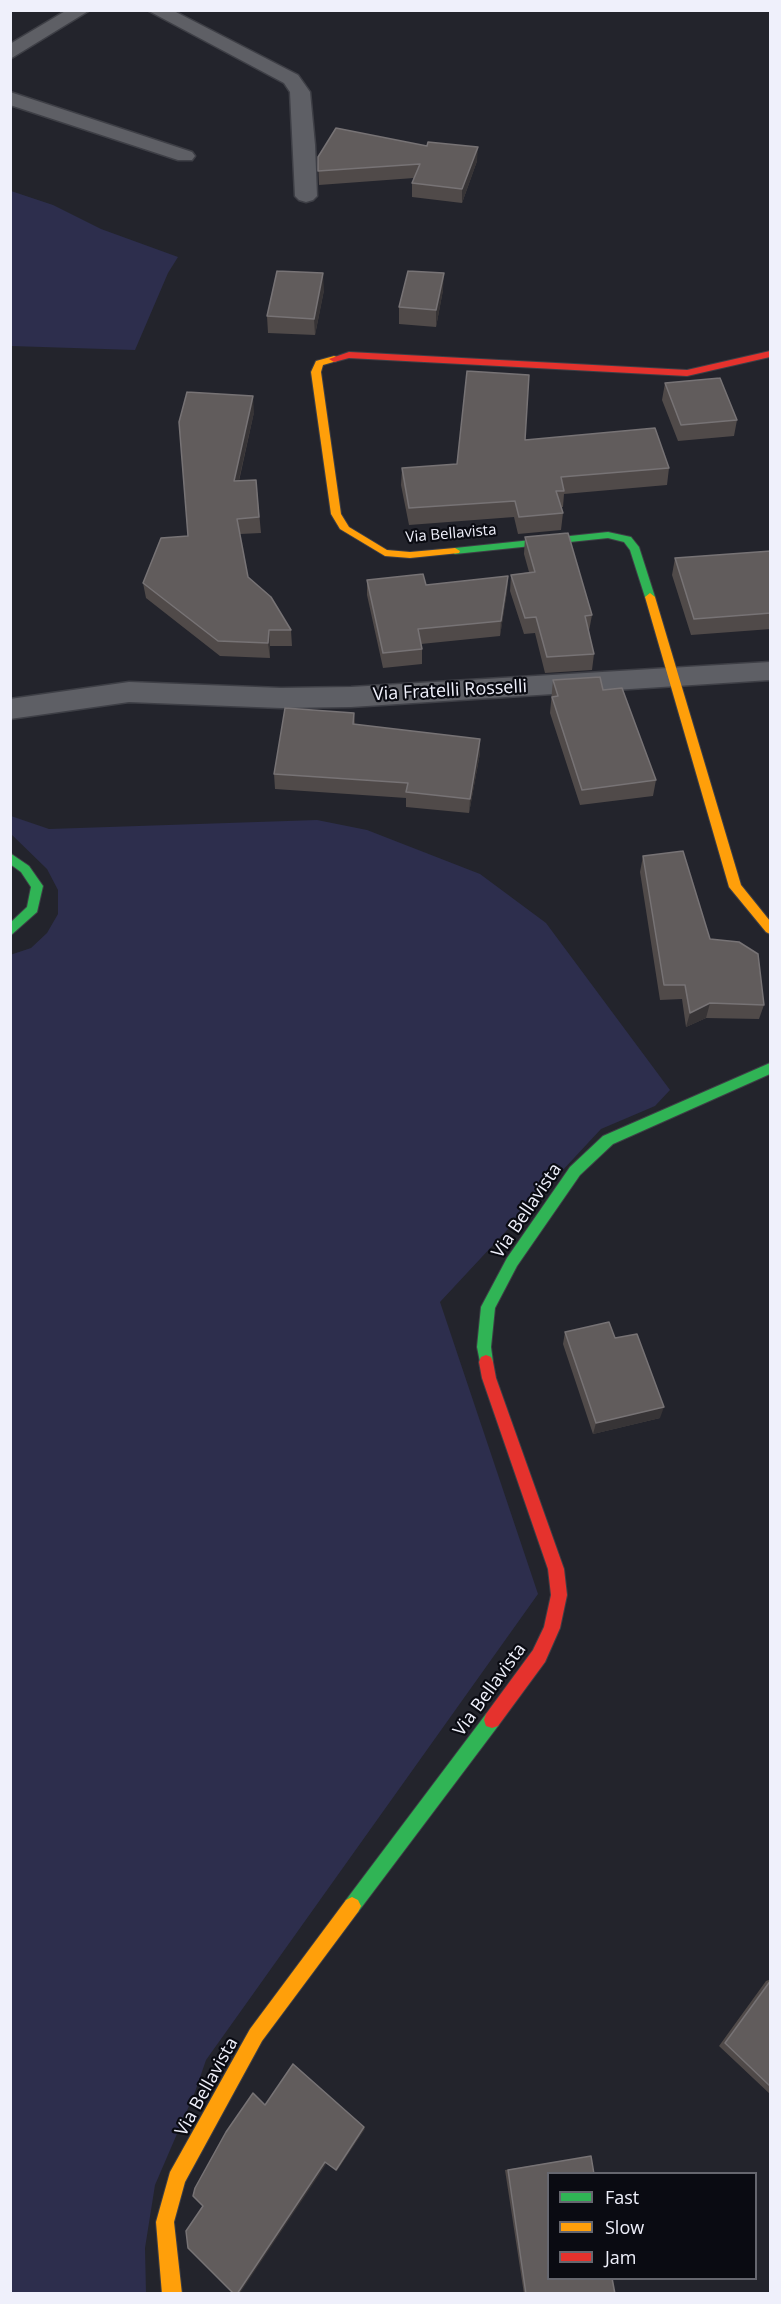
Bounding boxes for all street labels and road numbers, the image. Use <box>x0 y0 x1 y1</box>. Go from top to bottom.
street label: Via Bellavista <box>405 521 497 547</box>
street label: Via Fratelli Rosselli <box>372 676 528 706</box>
street label: Via Bellavista <box>487 1160 567 1262</box>
street label: Via Bellavista <box>449 1639 531 1741</box>
street label: Via Bellavista <box>171 2034 243 2140</box>

